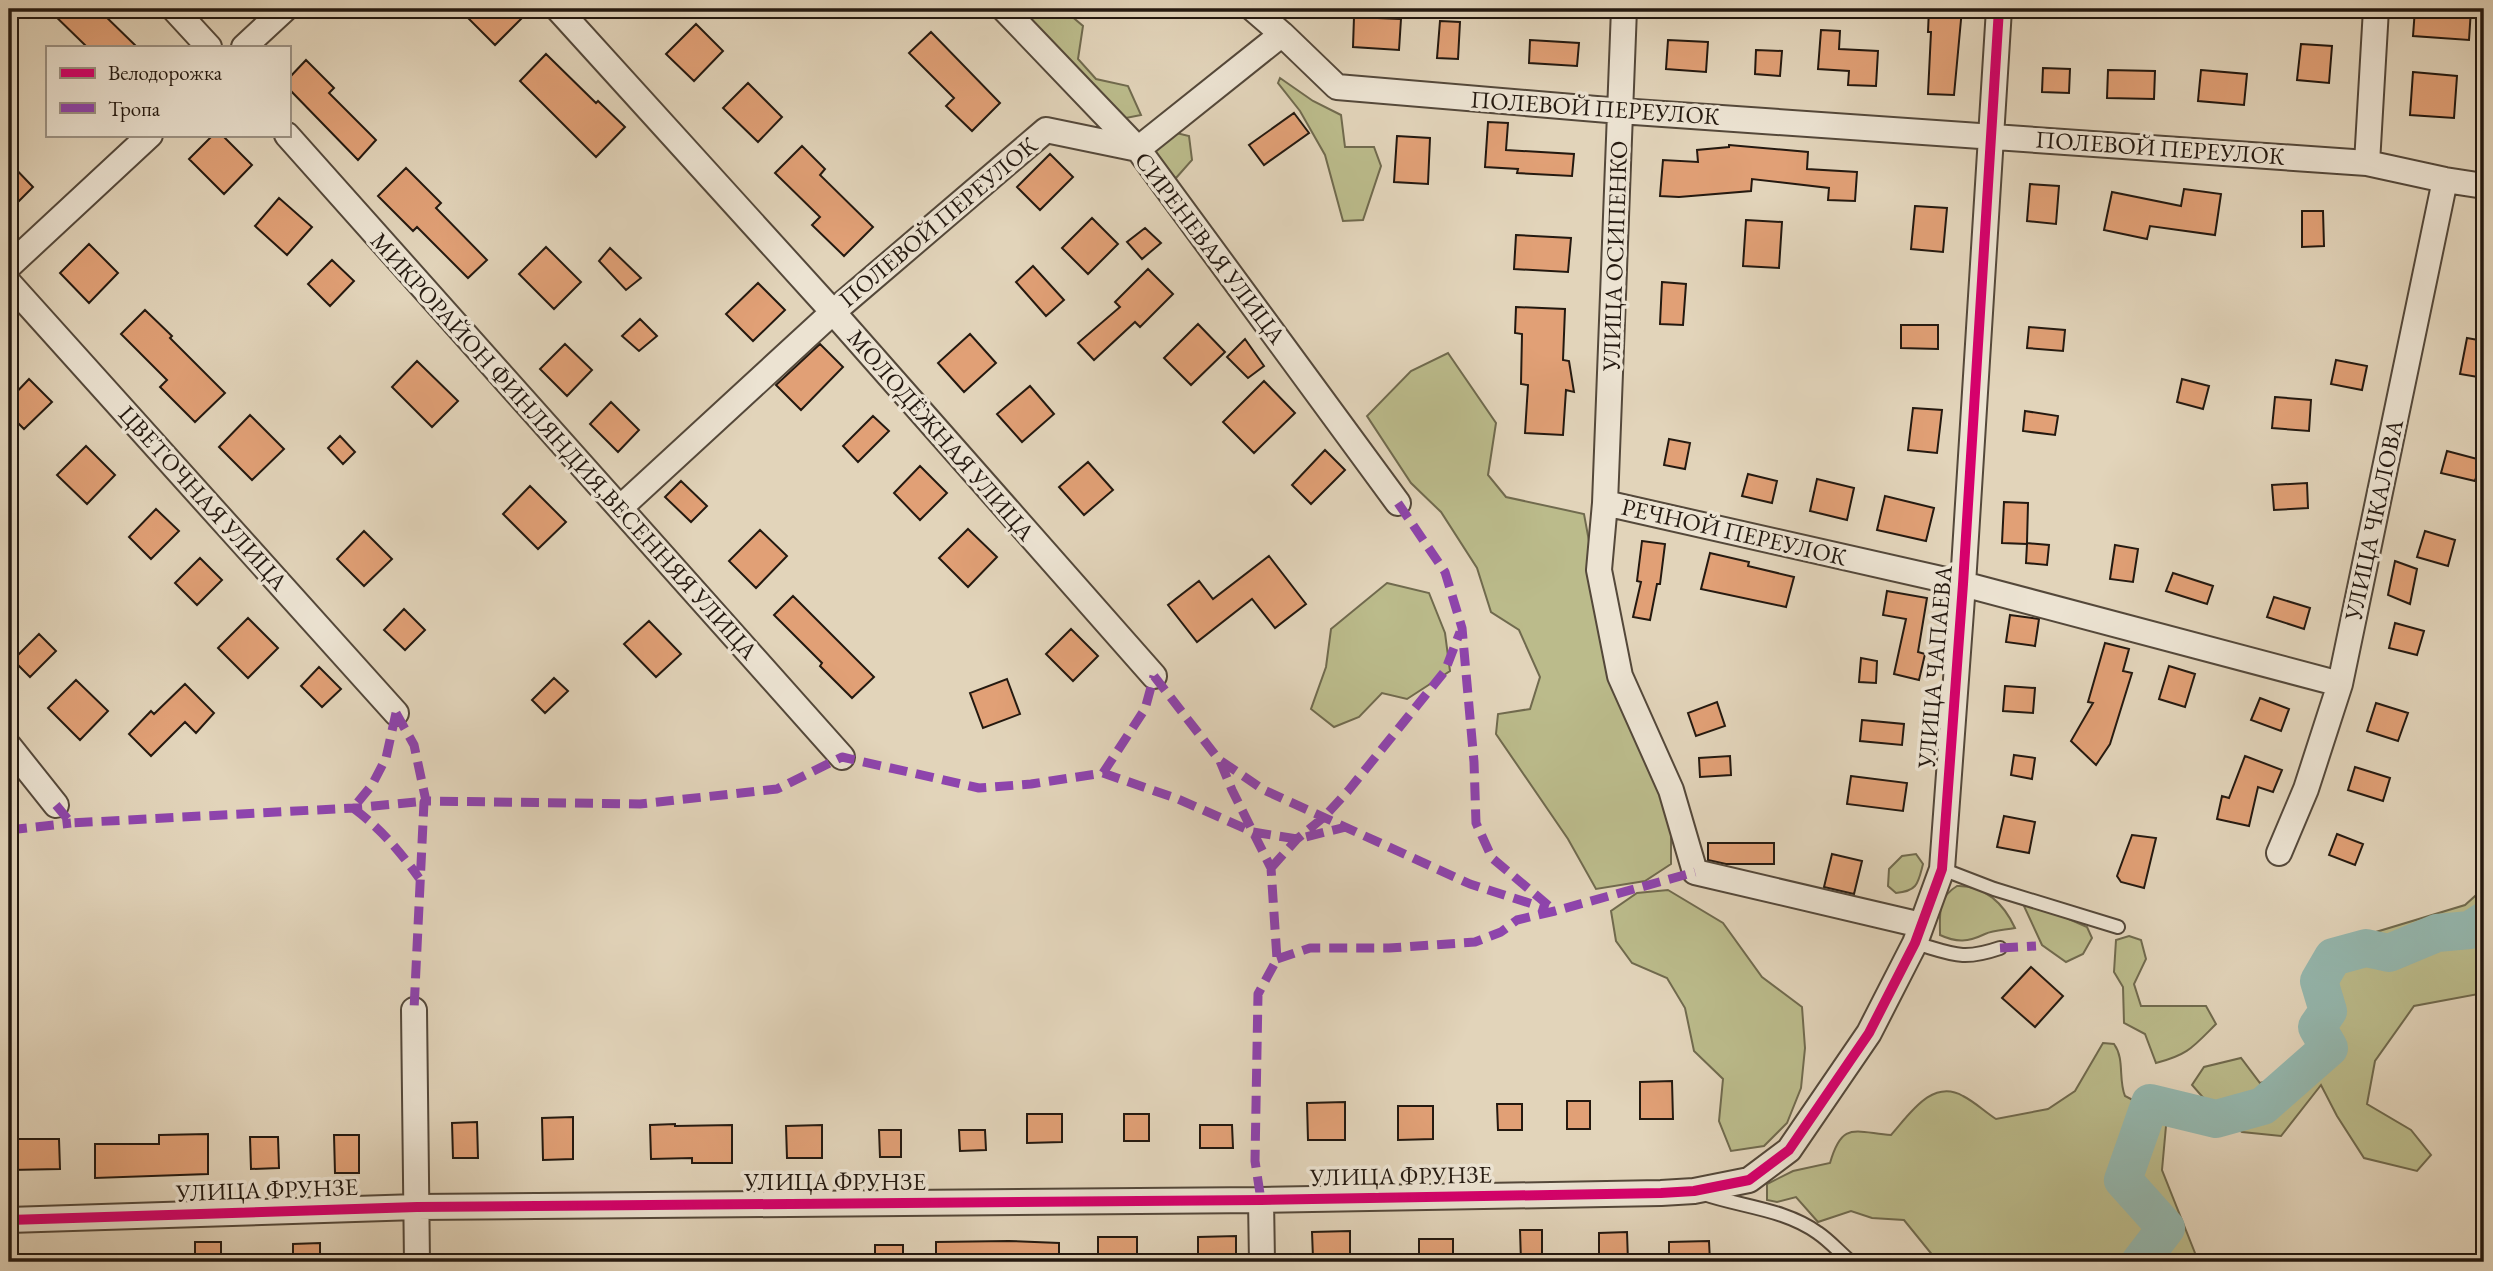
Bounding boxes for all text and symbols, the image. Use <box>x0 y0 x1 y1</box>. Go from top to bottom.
legend <box>46 46 290 136</box>
text: Велодорожка <box>108 59 223 86</box>
street label: ПОЛЕВОЙ ПЕРЕУЛОК <box>1469 83 1721 132</box>
text: Тропа <box>108 95 161 122</box>
street label: ПОЛЕВОЙ ПЕРЕУЛОК <box>2034 123 2286 172</box>
street label: ПОЛЕВОЙ ПЕРЕУЛОК <box>832 129 1043 314</box>
street label: УЛИЦА ОСИПЕНКО <box>1595 140 1634 373</box>
street label: СИРЕНЕВАЯ УЛИЦА <box>1128 145 1293 350</box>
street label: МИКРОРАЙОН ФИНЛЯНДИЯ,ВЕСЕННЯЯ УЛИЦА <box>364 226 765 666</box>
street label: МОЛОДЁЖНАЯ УЛИЦА <box>841 323 1042 547</box>
street label: ЦВЕТОЧНАЯ УЛИЦА <box>112 399 295 597</box>
street label: УЛИЦА ЧКАЛОВА <box>2337 416 2410 624</box>
street label: РЕЧНОЙ ПЕРЕУЛОК <box>1619 491 1850 573</box>
street label: УЛИЦА ЧАПАЕВА <box>1910 564 1959 771</box>
street label: УЛИЦА ФРУНЗЕ <box>1309 1158 1492 1193</box>
street label: УЛИЦА ФРУНЗЕ <box>743 1166 926 1197</box>
street label: УЛИЦА ФРУНЗЕ <box>174 1171 359 1208</box>

